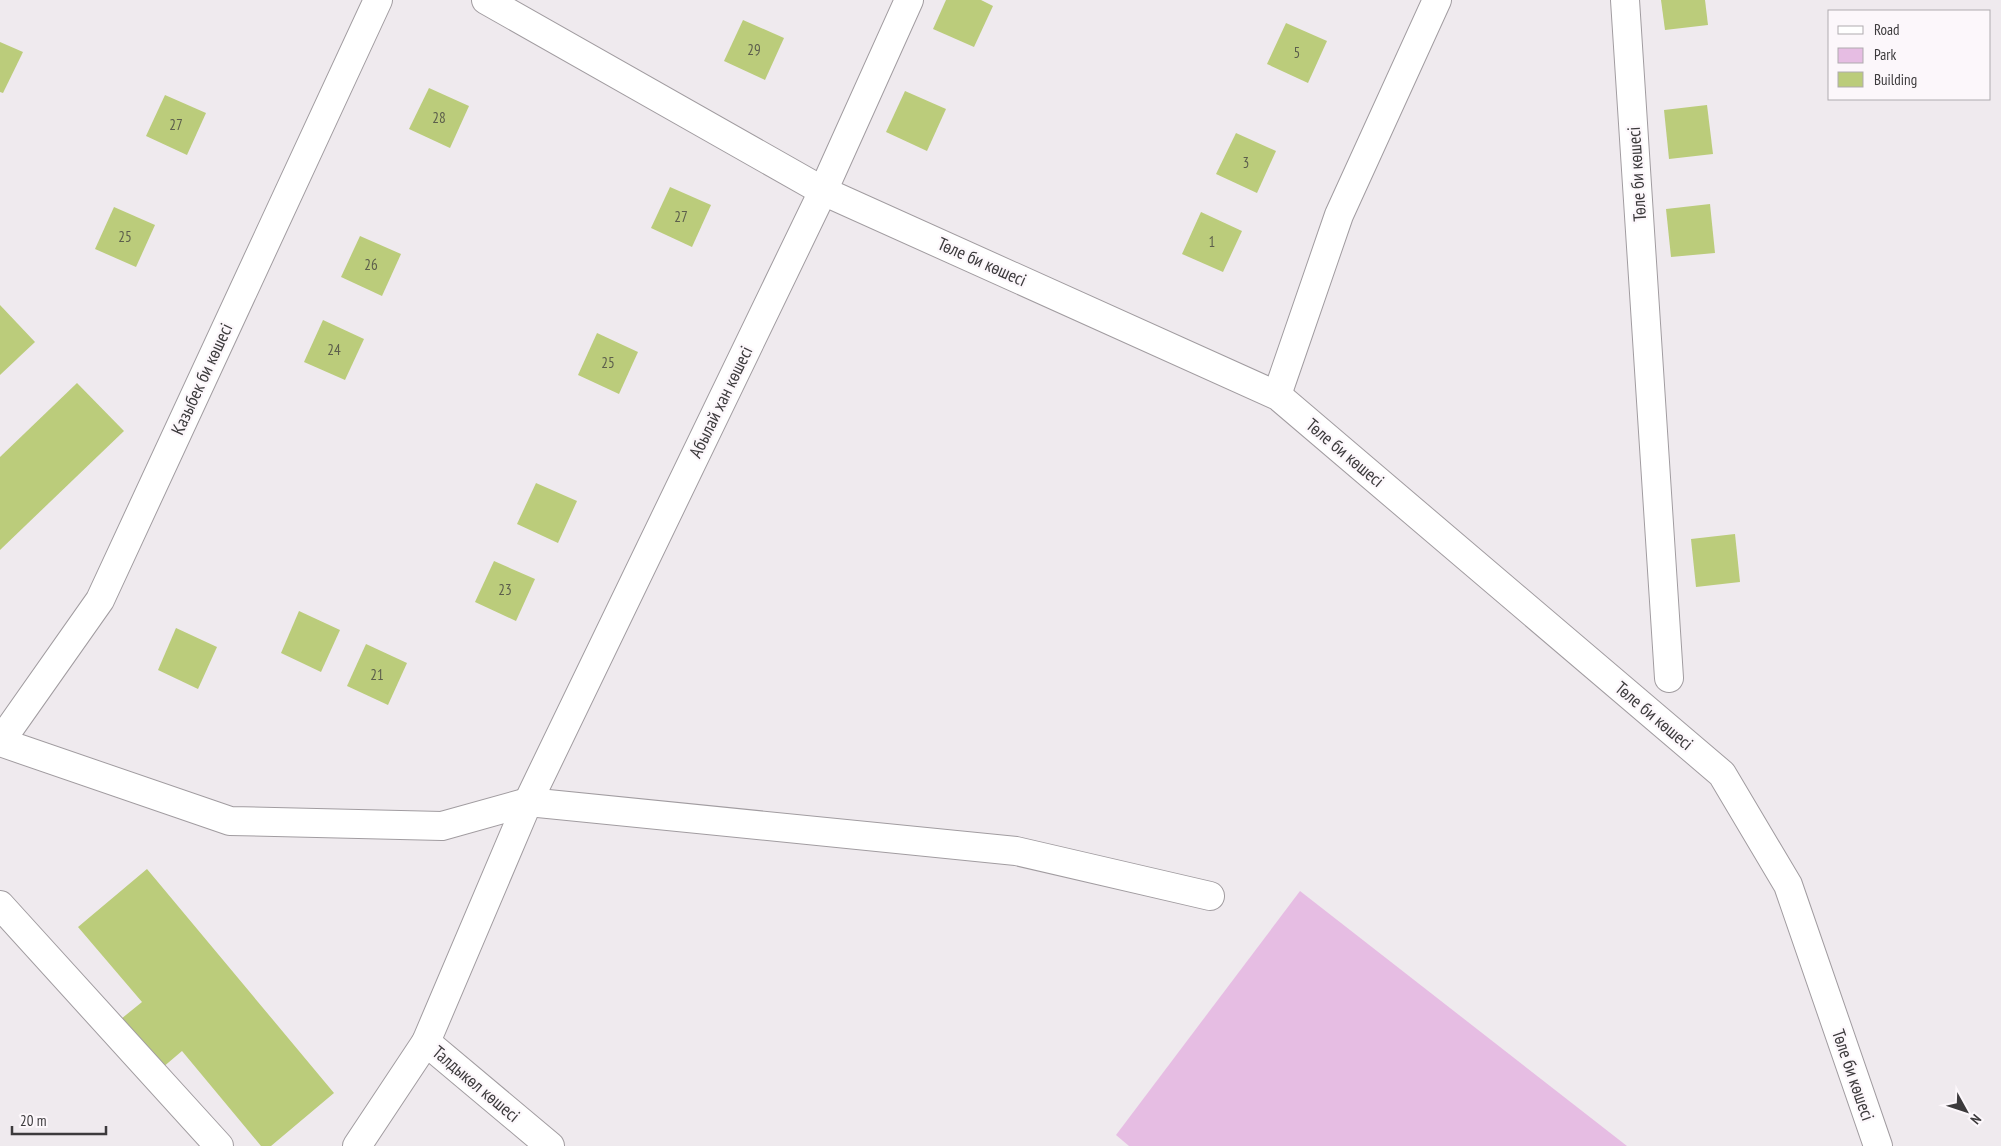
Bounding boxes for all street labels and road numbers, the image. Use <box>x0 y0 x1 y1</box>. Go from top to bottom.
street label: Төле би көшесі <box>1622 126 1651 222</box>
street label: Төле би көшесі <box>934 232 1030 291</box>
street label: Казыбек би көшесі <box>166 319 237 438</box>
street label: Абылай хан көшесі <box>684 342 757 461</box>
street label: Төле би көшесі <box>1302 413 1389 492</box>
street label: Төле би көшесі <box>1611 676 1698 755</box>
street label: Төле би көшесі <box>1827 1026 1880 1123</box>
street label: Талдыкөл көшесі <box>428 1040 525 1127</box>

